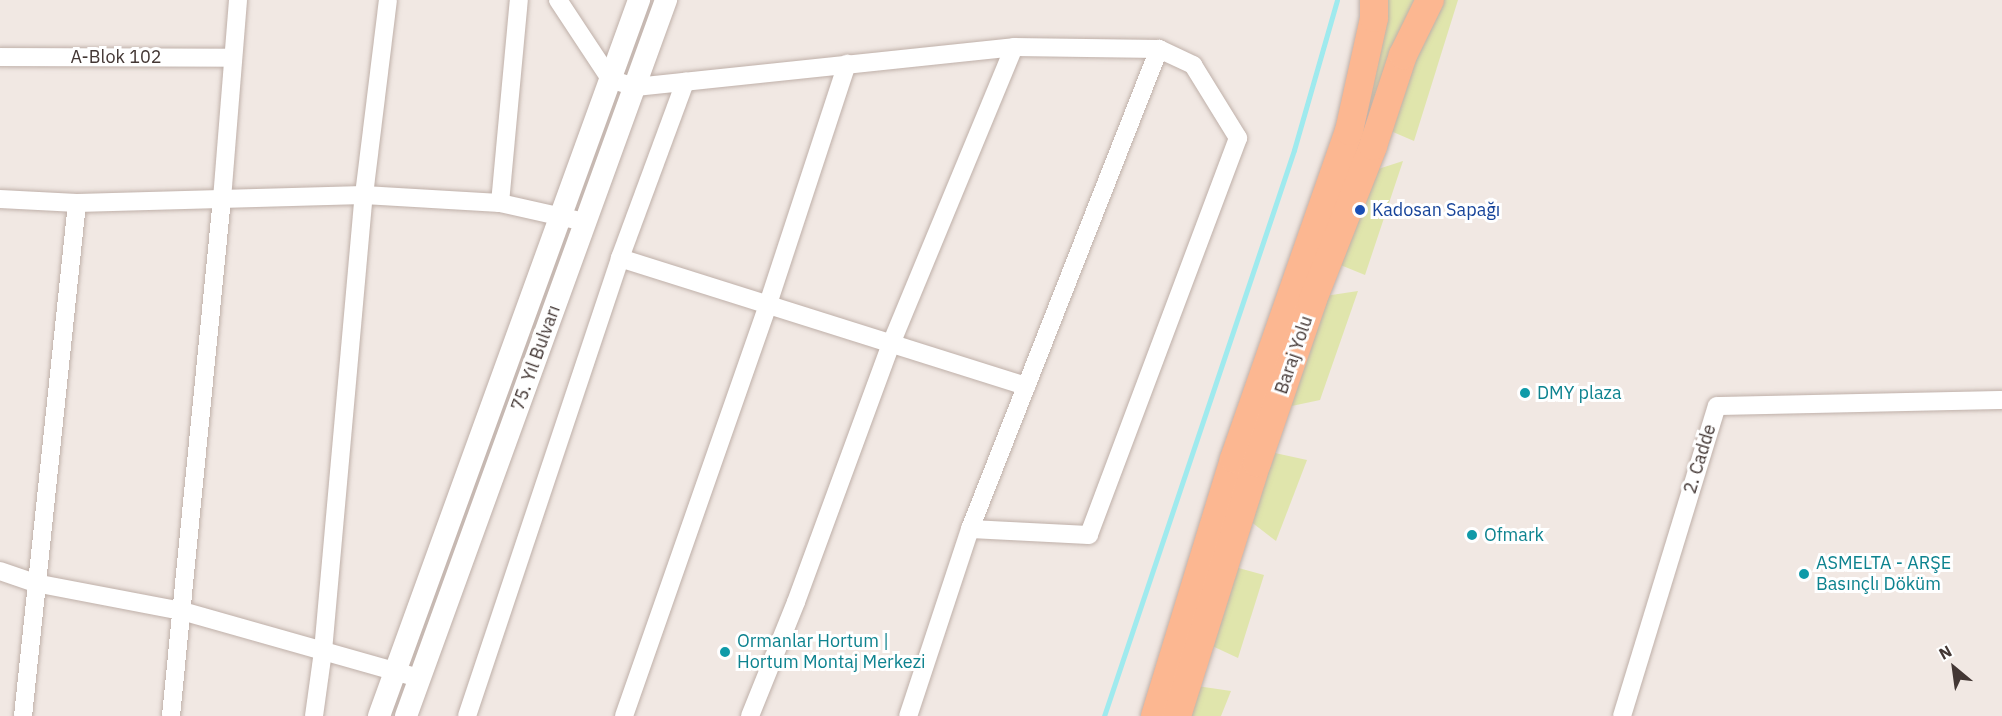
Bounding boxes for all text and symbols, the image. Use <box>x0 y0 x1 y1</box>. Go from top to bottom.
street label: A-Blok 102 <box>70 46 162 68</box>
place label: Kadosan Sapağı <box>1372 199 1500 221</box>
marker: Kadosan Sapağı <box>1353 203 1367 217</box>
street label: 75. Yıl Bulvarı <box>507 302 565 414</box>
street label: Baraj Yolu <box>1271 313 1317 397</box>
place label: DMY plaza <box>1537 382 1622 404</box>
marker: DMY plaza <box>1518 386 1532 400</box>
street label: 2. Cadde <box>1679 422 1721 496</box>
place label: Ofmark <box>1484 524 1544 546</box>
marker: Ofmark <box>1465 528 1479 542</box>
place label: ASMELTA - ARŞE Basınçlı Döküm <box>1816 553 1951 596</box>
marker: ASMELTA - ARŞE Basınçlı Döküm <box>1797 567 1811 581</box>
place label: Ormanlar Hortum | Hortum Montaj Merkezi <box>737 631 926 674</box>
north arrow <box>1924 638 1984 698</box>
text: N <box>1935 641 1955 664</box>
marker: Ormanlar Hortum | Hortum Montaj Merkezi <box>718 645 732 659</box>

